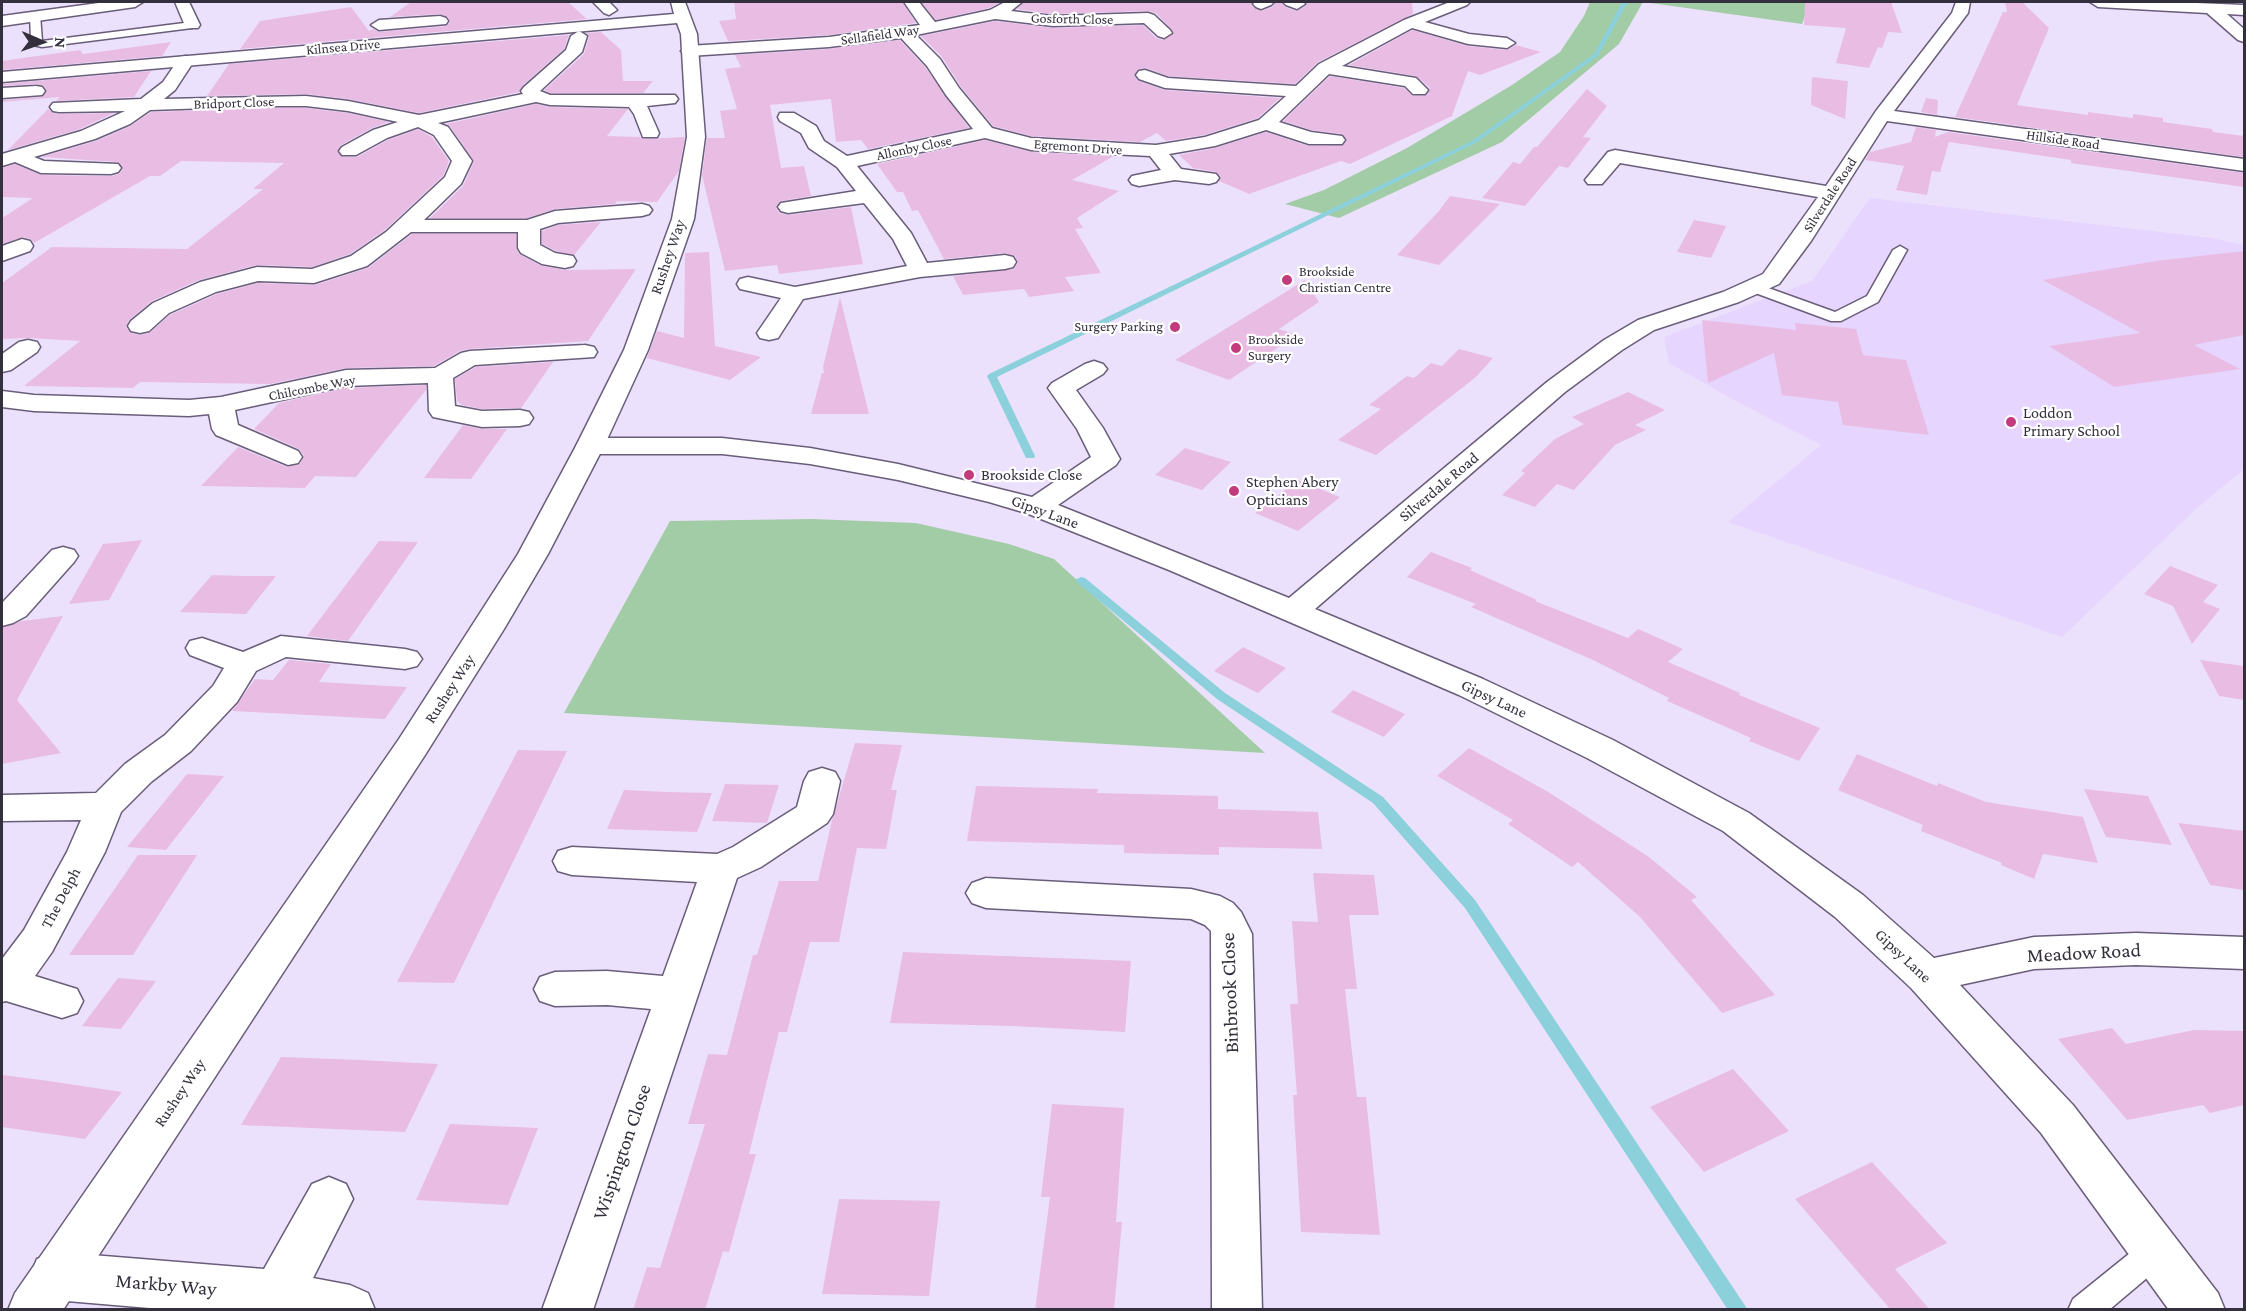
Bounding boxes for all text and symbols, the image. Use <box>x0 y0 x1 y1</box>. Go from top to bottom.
street label: Gosforth Close <box>1031 10 1113 28</box>
north arrow <box>12 12 72 72</box>
street label: Sellafield Way <box>840 21 920 49</box>
street label: Kilnsea Drive <box>305 35 381 59</box>
text: N <box>52 37 69 48</box>
street label: Bridport Close <box>193 93 275 113</box>
street label: Hillside Road <box>2025 127 2101 153</box>
street label: Allonby Close <box>875 132 953 164</box>
street label: Egremont Drive <box>1033 136 1123 158</box>
street label: Silverdale Road <box>1800 154 1860 236</box>
street label: Rushey Way <box>646 217 690 297</box>
place label: Brookside Christian Centre <box>1299 264 1391 296</box>
marker: Brookside Christian Centre <box>1280 273 1294 287</box>
place label: Surgery Parking <box>1075 319 1163 335</box>
marker: Surgery Parking <box>1168 320 1182 334</box>
place label: Brookside Surgery <box>1248 332 1304 364</box>
marker: Brookside Surgery <box>1229 341 1243 355</box>
street label: Chilcombe Way <box>267 371 357 405</box>
place label: Loddon Primary School <box>2023 403 2120 441</box>
marker: Loddon Primary School <box>2004 415 2018 429</box>
street label: Silverdale Road <box>1395 448 1483 526</box>
place label: Brookside Close <box>981 465 1082 485</box>
marker: Brookside Close <box>962 468 976 482</box>
place label: Stephen Abery Opticians <box>1246 472 1339 510</box>
marker: Stephen Abery Opticians <box>1227 484 1241 498</box>
street label: Gipsy Lane <box>1009 491 1081 533</box>
street label: Rushey Way <box>421 651 479 727</box>
street label: Gipsy Lane <box>1458 675 1530 723</box>
street label: The Delph <box>37 864 85 932</box>
street label: Gipsy Lane <box>1871 925 1935 987</box>
street label: Binbrook Close <box>1216 932 1244 1054</box>
street label: Meadow Road <box>2026 938 2142 968</box>
street label: Rushey Way <box>150 1055 210 1131</box>
street label: Wispington Close <box>588 1081 656 1223</box>
street label: Markby Way <box>115 1269 217 1301</box>

